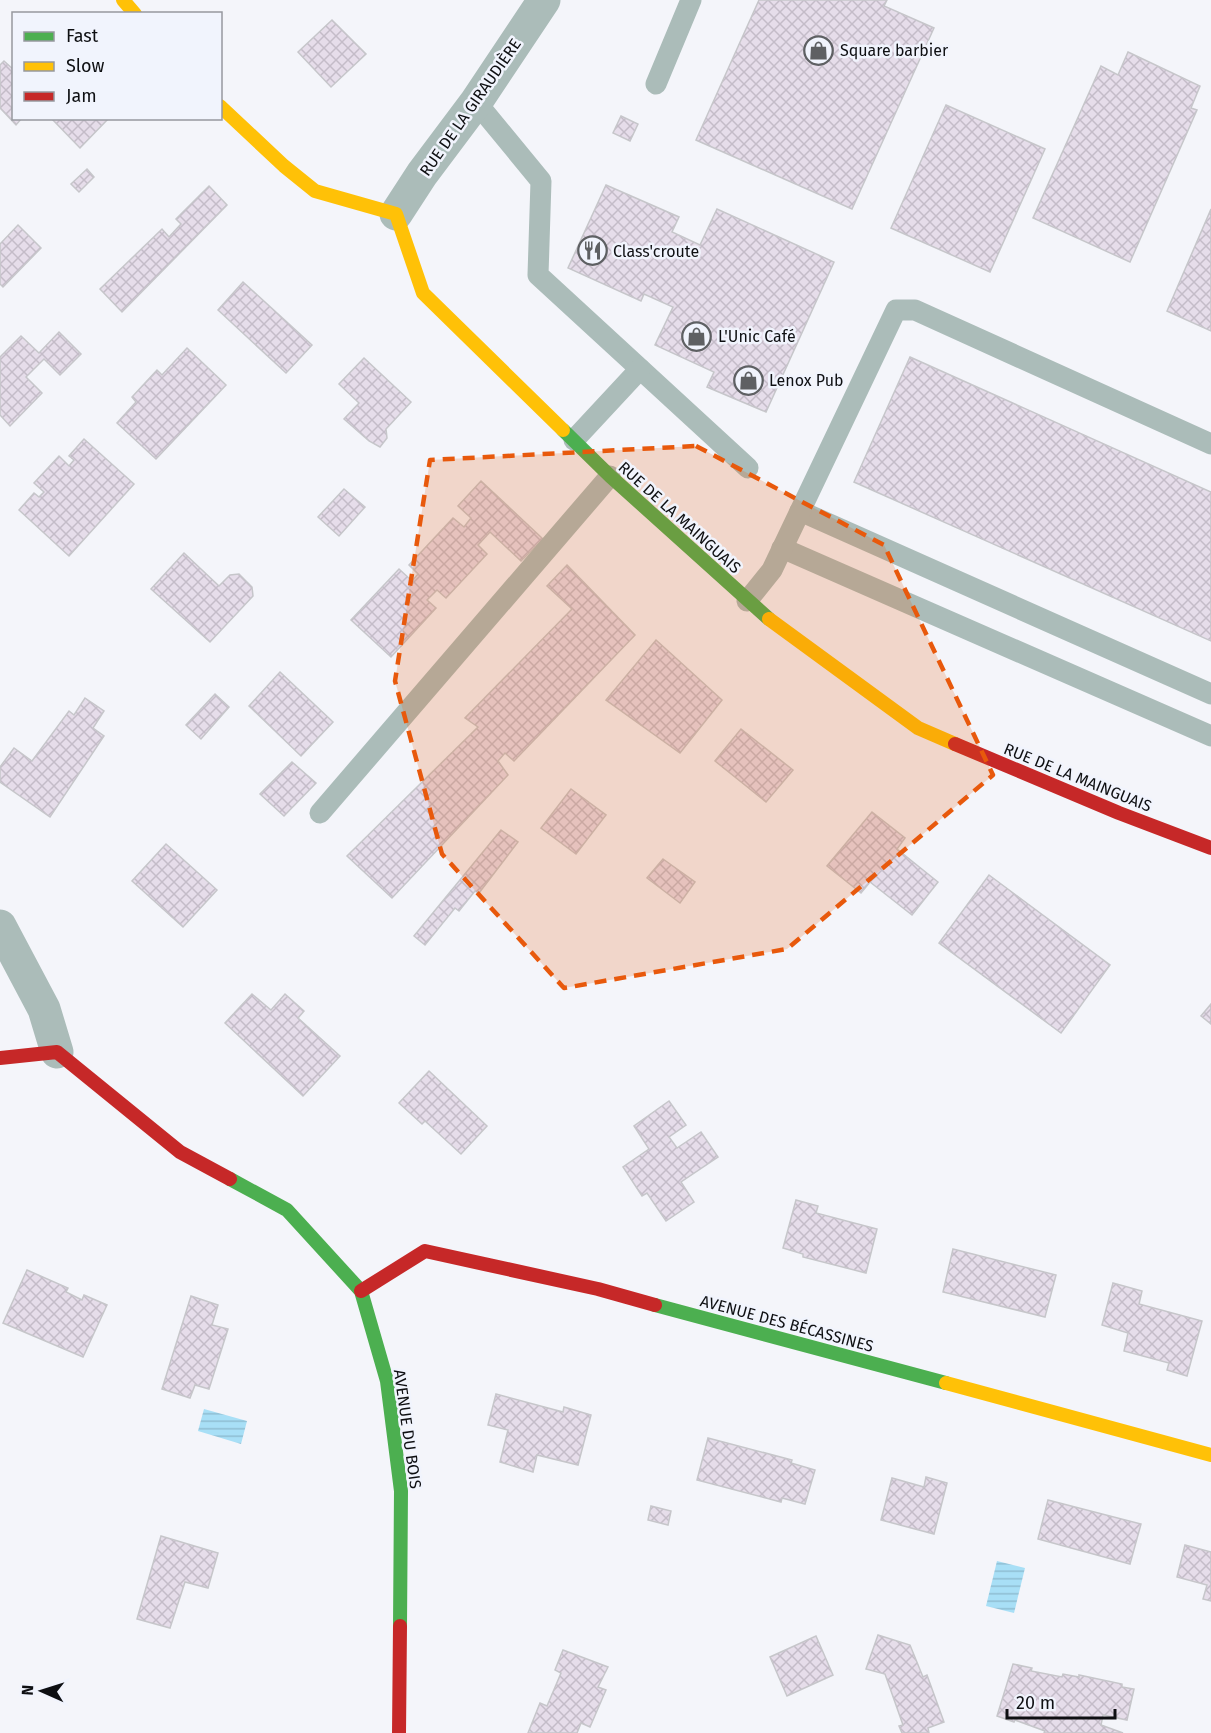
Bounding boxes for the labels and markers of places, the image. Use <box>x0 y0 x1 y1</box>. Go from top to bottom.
shop icon: Square barbier <box>803 34 835 66</box>
place label: Square barbier <box>840 41 949 60</box>
restaurant icon: Class'croute <box>576 235 608 267</box>
place label: Class'croute <box>613 242 699 261</box>
shop icon: L'Unic Café <box>681 320 713 352</box>
place label: L'Unic Café <box>718 327 796 346</box>
shop icon: Lenox Pub <box>732 364 764 396</box>
place label: Lenox Pub <box>769 371 844 390</box>

